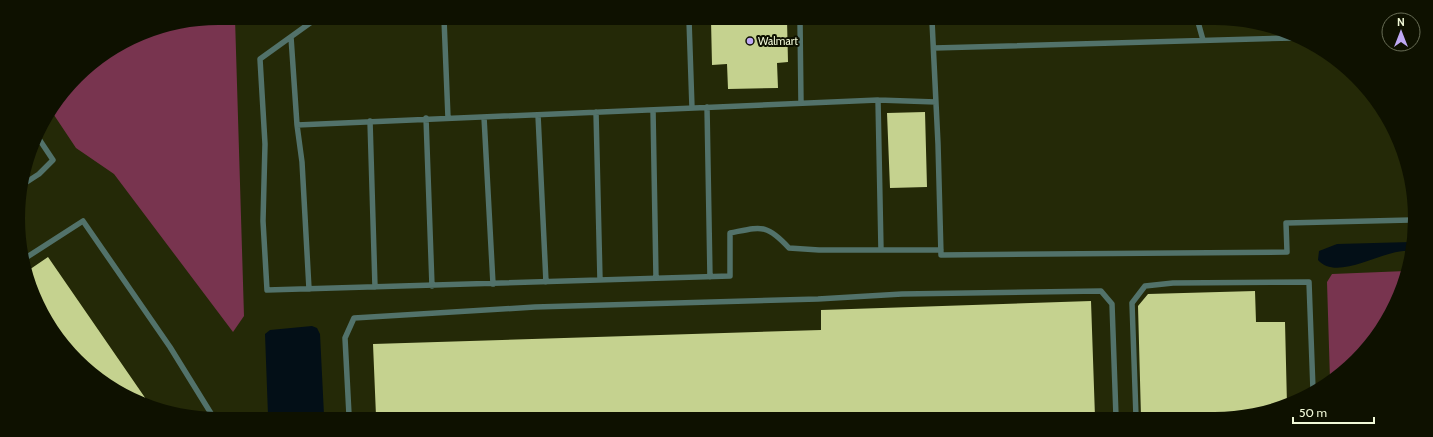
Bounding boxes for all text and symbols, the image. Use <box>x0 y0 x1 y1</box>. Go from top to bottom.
north arrow <box>1381 12 1421 52</box>
text: N <box>1397 15 1405 29</box>
place label: Walmart <box>758 34 798 48</box>
marker: Walmart <box>745 36 755 46</box>
scale bar <box>1293 399 1374 425</box>
text: 50 m <box>1299 405 1327 420</box>

